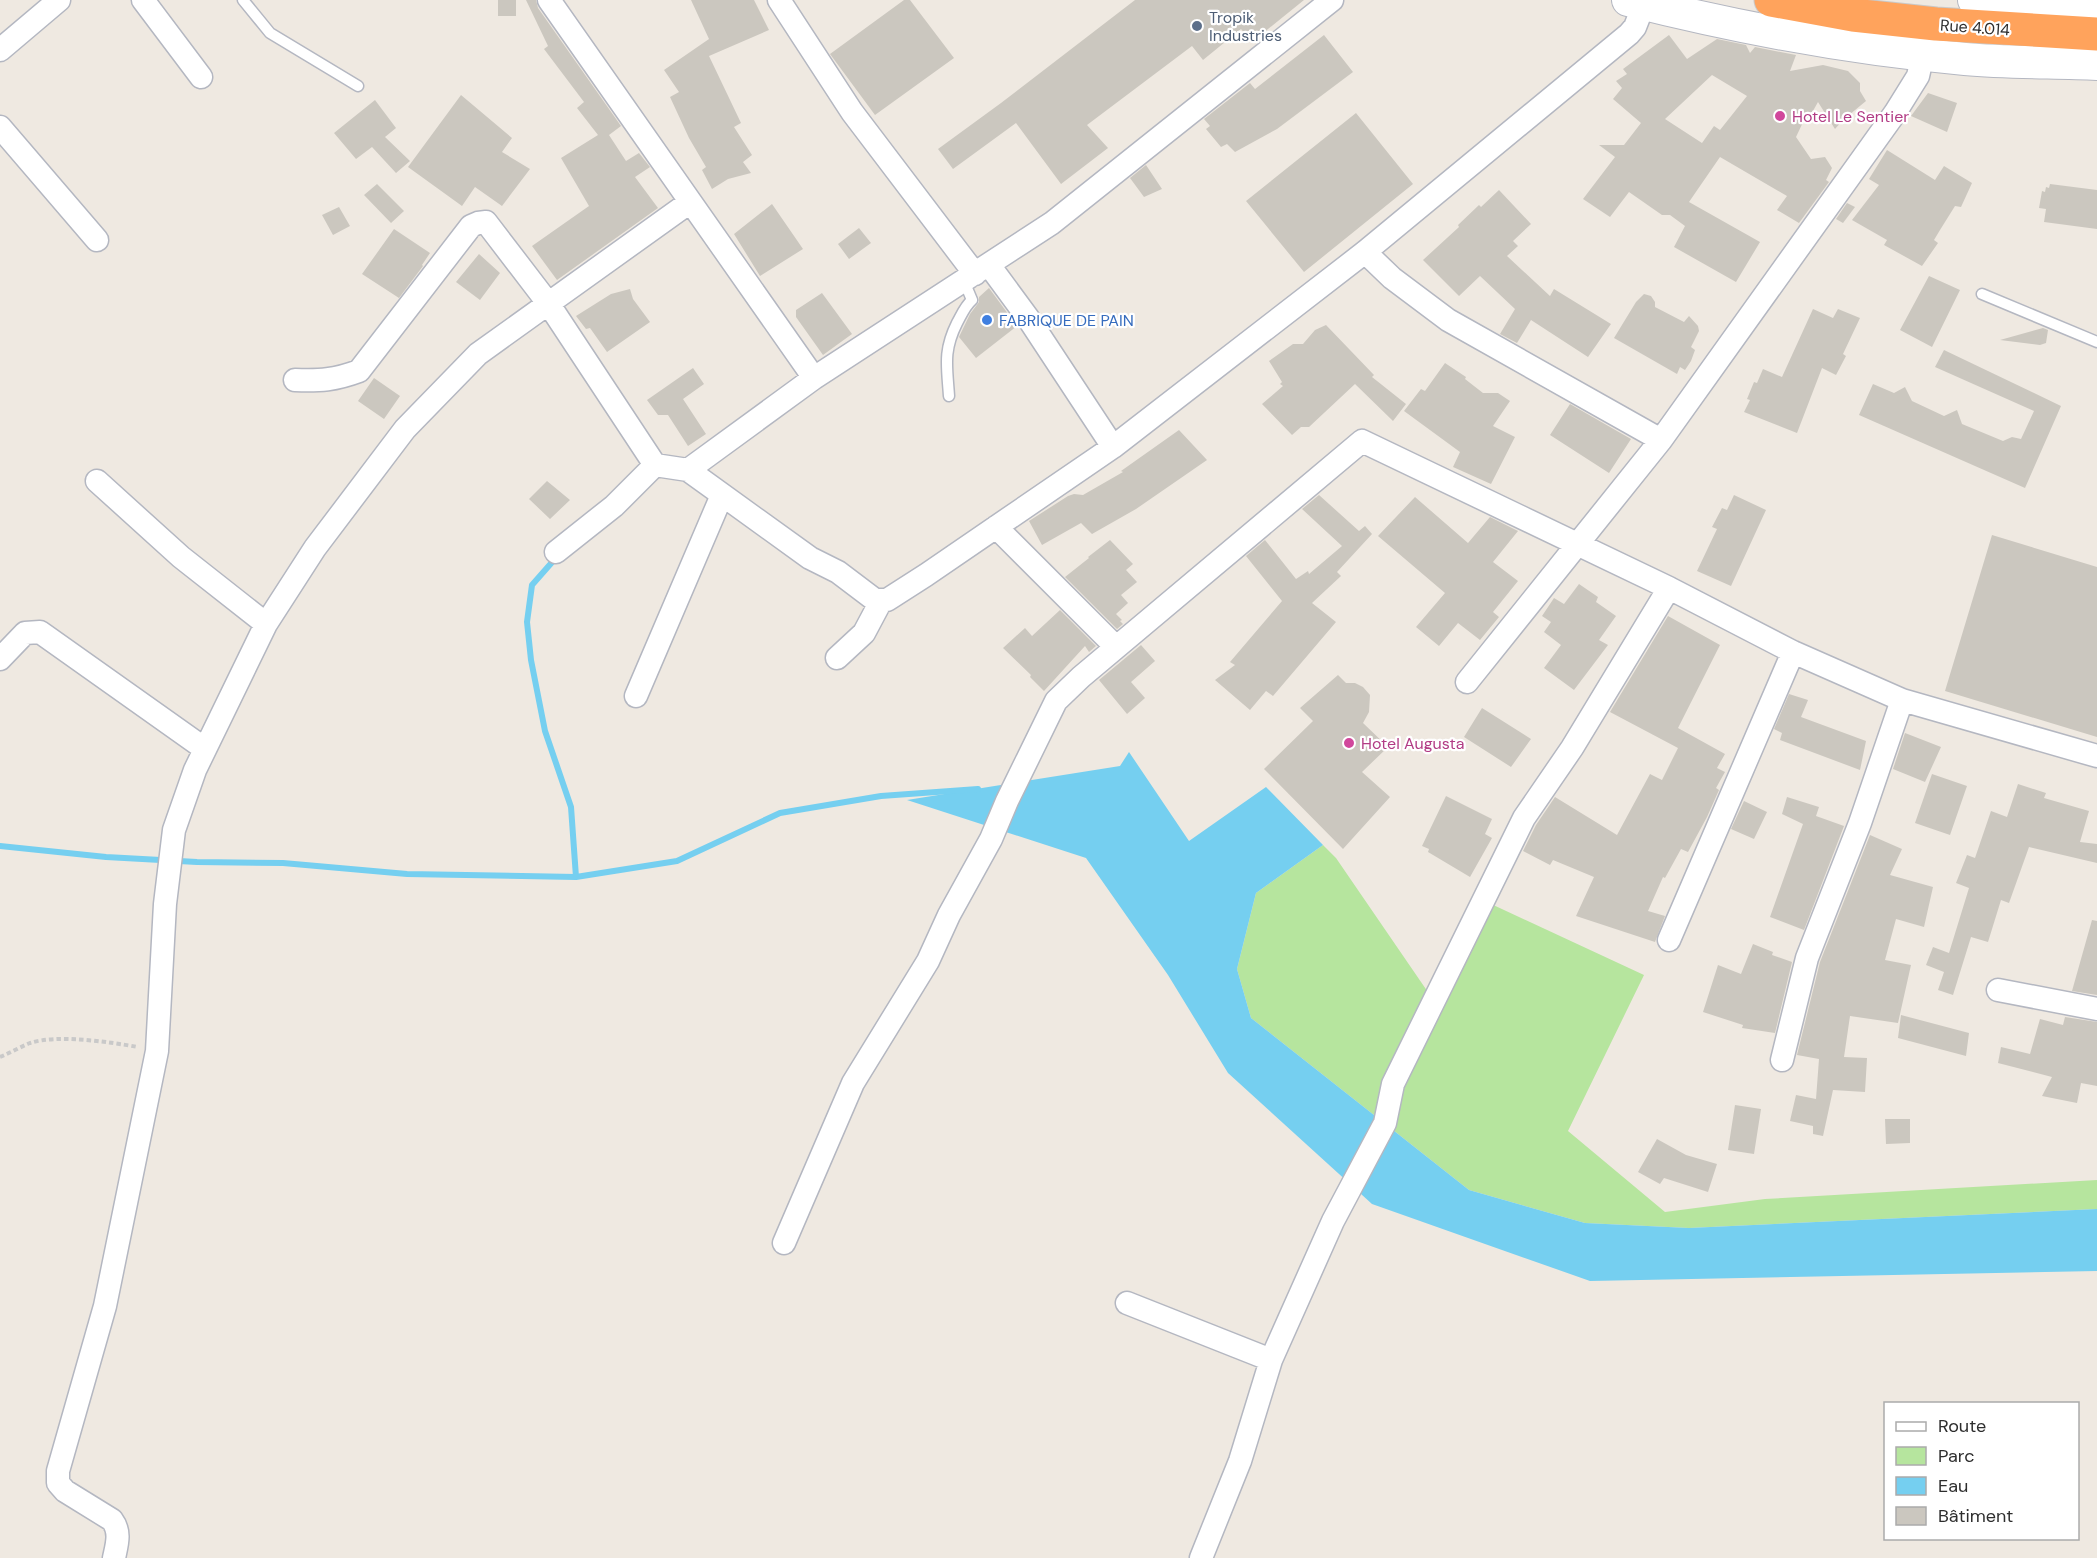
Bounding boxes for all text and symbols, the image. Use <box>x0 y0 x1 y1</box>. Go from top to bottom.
place label: Tropik Industries <box>1209 7 1282 46</box>
street label: Rue 4.014 <box>1939 15 2011 40</box>
marker: Tropik Industries <box>1190 19 1204 33</box>
place label: Hotel Le Sentier <box>1792 106 1909 127</box>
marker: Hotel Le Sentier <box>1773 109 1787 123</box>
place label: FABRIQUE DE PAIN <box>999 310 1134 331</box>
marker: FABRIQUE DE PAIN <box>980 313 994 327</box>
place label: Hotel Augusta <box>1361 733 1464 754</box>
marker: Hotel Augusta <box>1342 736 1356 750</box>
legend <box>1884 1402 2079 1540</box>
text: Route <box>1938 1414 1986 1438</box>
text: Parc <box>1938 1444 1974 1468</box>
text: Eau <box>1938 1474 1968 1498</box>
text: Bâtiment <box>1938 1504 2013 1528</box>

